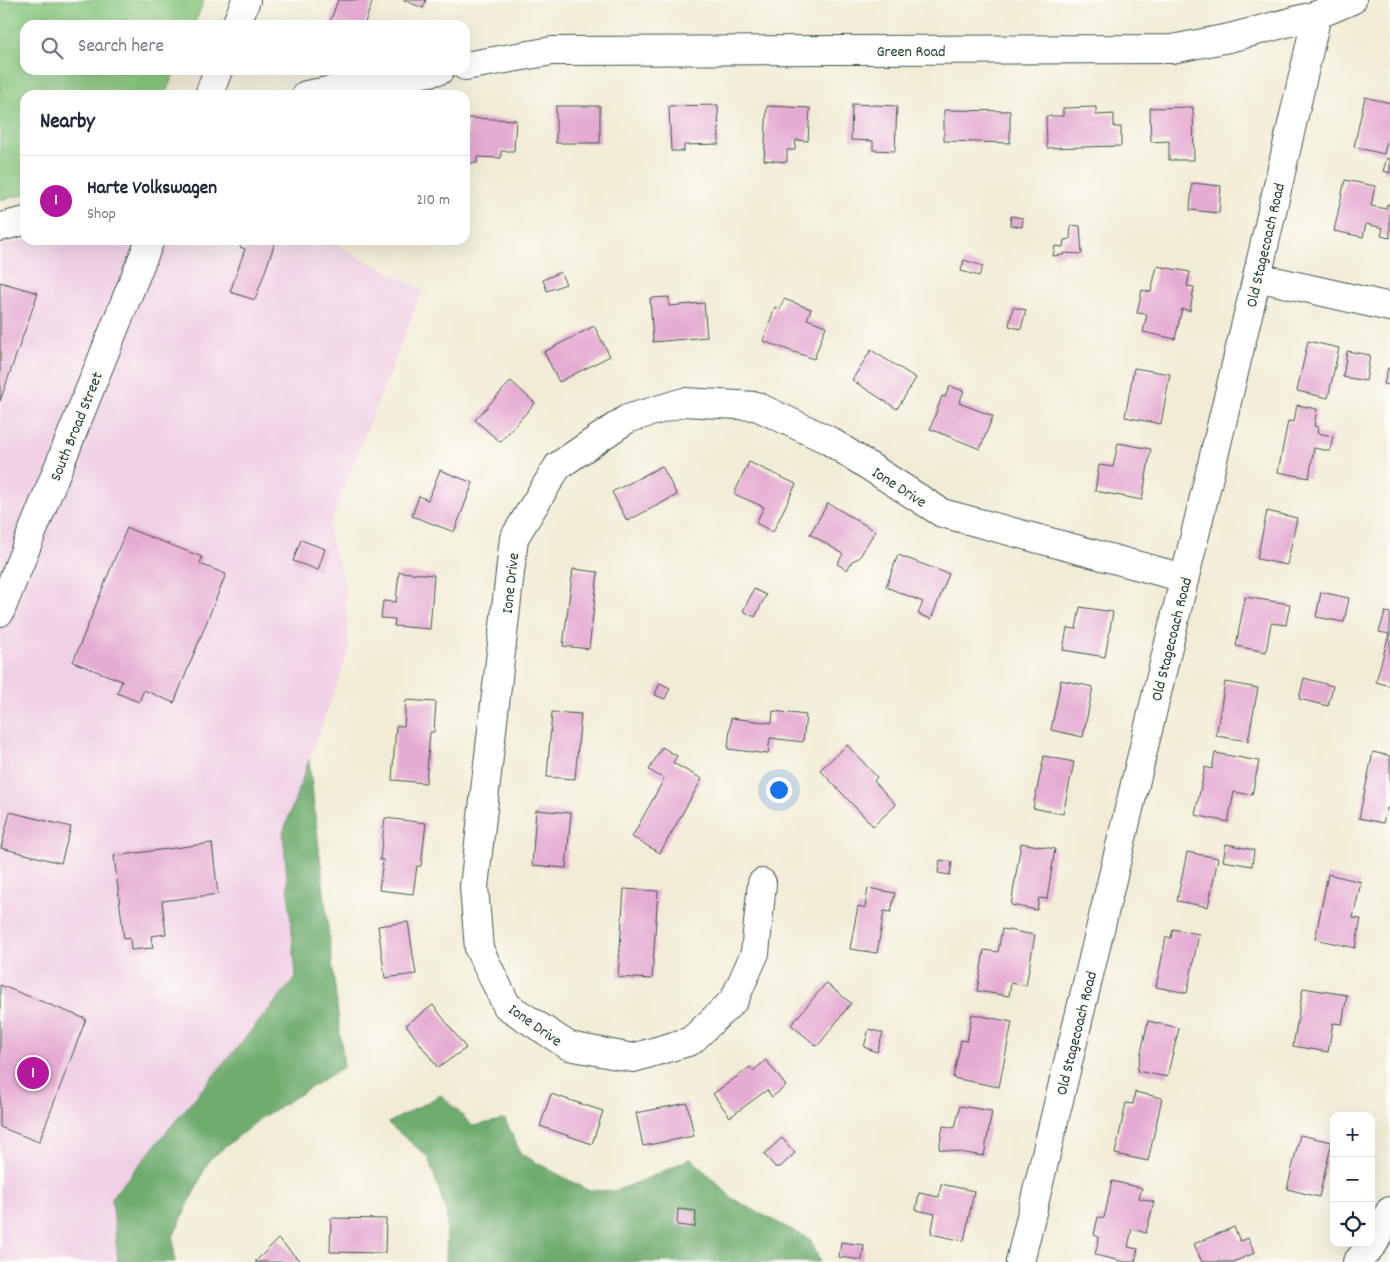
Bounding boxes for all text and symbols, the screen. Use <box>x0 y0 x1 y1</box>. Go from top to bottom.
search box <box>20 20 470 75</box>
icon: search <box>38 34 66 62</box>
text: Search here <box>78 34 164 61</box>
street label: Green Road <box>876 41 946 64</box>
text: Nearby <box>40 108 95 138</box>
text: Harte Volkswagen <box>87 176 217 203</box>
street label: Old Stagecoach Road <box>1241 181 1292 310</box>
text: 1 <box>54 189 58 212</box>
text: 210 m <box>416 189 450 212</box>
text: Shop <box>87 203 116 226</box>
street label: South Broad Street <box>45 369 110 485</box>
street label: Ione Drive <box>867 462 930 514</box>
street label: Ione Drive <box>497 552 526 615</box>
street label: Old Stagecoach Road <box>1146 575 1199 704</box>
your location <box>766 777 792 803</box>
street label: Old Stagecoach Road <box>1051 969 1104 1098</box>
street label: Ione Drive <box>503 999 566 1053</box>
pin: 1 <box>17 1054 49 1092</box>
map controls <box>1330 1112 1375 1247</box>
button: + <box>1330 1112 1375 1157</box>
button: − <box>1330 1157 1375 1202</box>
button: locate <box>1330 1202 1375 1247</box>

